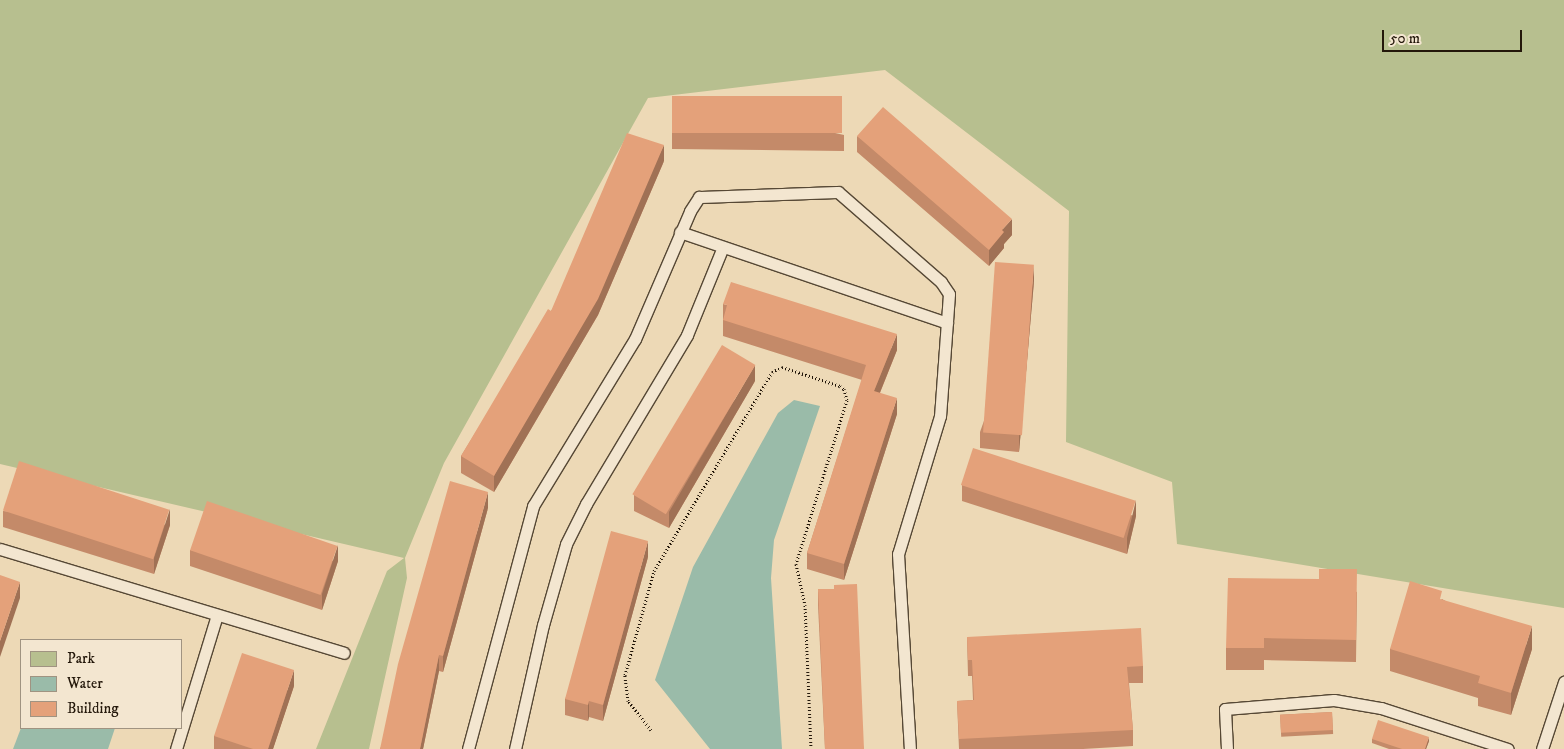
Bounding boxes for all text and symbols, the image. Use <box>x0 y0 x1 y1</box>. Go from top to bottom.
scale bar <box>1384 20 1524 52</box>
text: 50 m <box>1390 29 1420 48</box>
legend <box>20 639 182 729</box>
text: Park <box>67 649 95 668</box>
text: Water <box>67 674 103 693</box>
text: Building <box>67 699 119 718</box>

